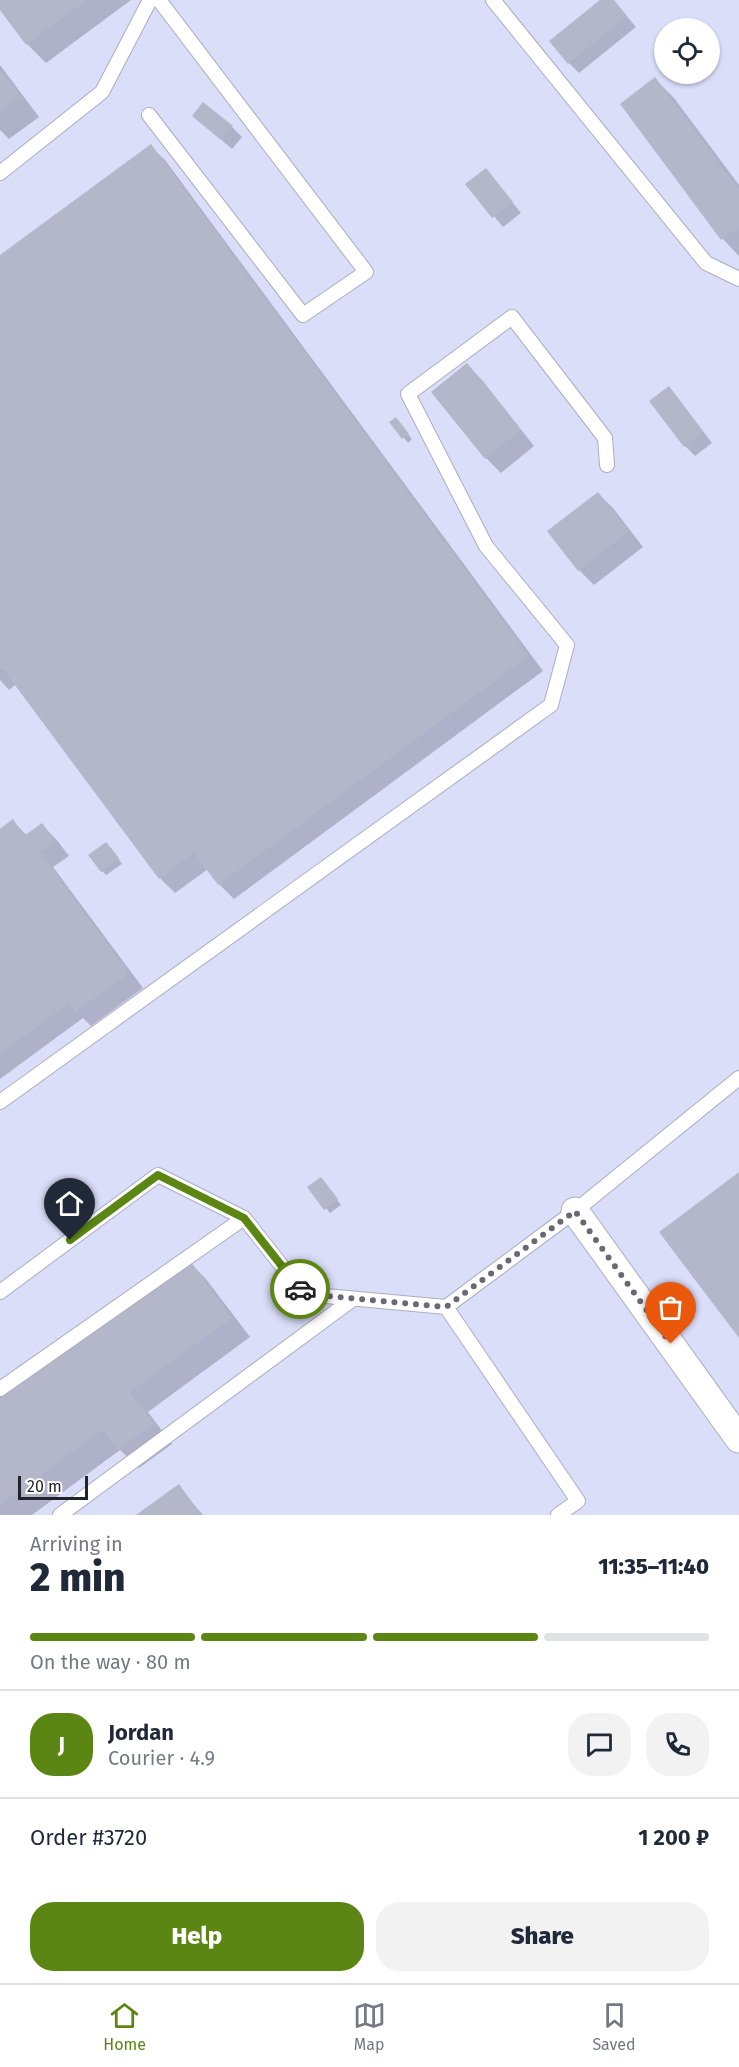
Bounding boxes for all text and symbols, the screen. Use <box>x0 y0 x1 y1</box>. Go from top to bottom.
map controls <box>654 18 720 84</box>
button: locate <box>654 18 720 84</box>
pin <box>44 1178 95 1240</box>
icon: home <box>53 1187 86 1220</box>
courier <box>270 1259 330 1319</box>
icon: car <box>284 1273 317 1306</box>
pin <box>645 1282 696 1344</box>
icon: bag <box>654 1291 687 1324</box>
scale bar <box>18 1473 88 1500</box>
text: 20 m <box>27 1477 62 1496</box>
text: Arriving in <box>30 1532 123 1556</box>
text: 11:35–11:40 <box>598 1553 709 1580</box>
text: 2 min <box>30 1555 126 1601</box>
text: On the way · 80 m <box>30 1650 191 1674</box>
button: chat <box>568 1713 631 1776</box>
button: phone <box>646 1713 709 1776</box>
text: Jordan <box>108 1719 174 1746</box>
text: J <box>58 1731 65 1758</box>
text: Courier · 4.9 <box>108 1746 215 1770</box>
text: Order #3720 <box>30 1824 147 1851</box>
text: 1 200 ₽ <box>638 1824 709 1851</box>
button: Help <box>30 1902 364 1971</box>
button: Share <box>376 1902 709 1971</box>
tab: Home <box>103 1999 146 2054</box>
tab: Map <box>353 1999 386 2054</box>
tab: Saved <box>592 1999 636 2054</box>

